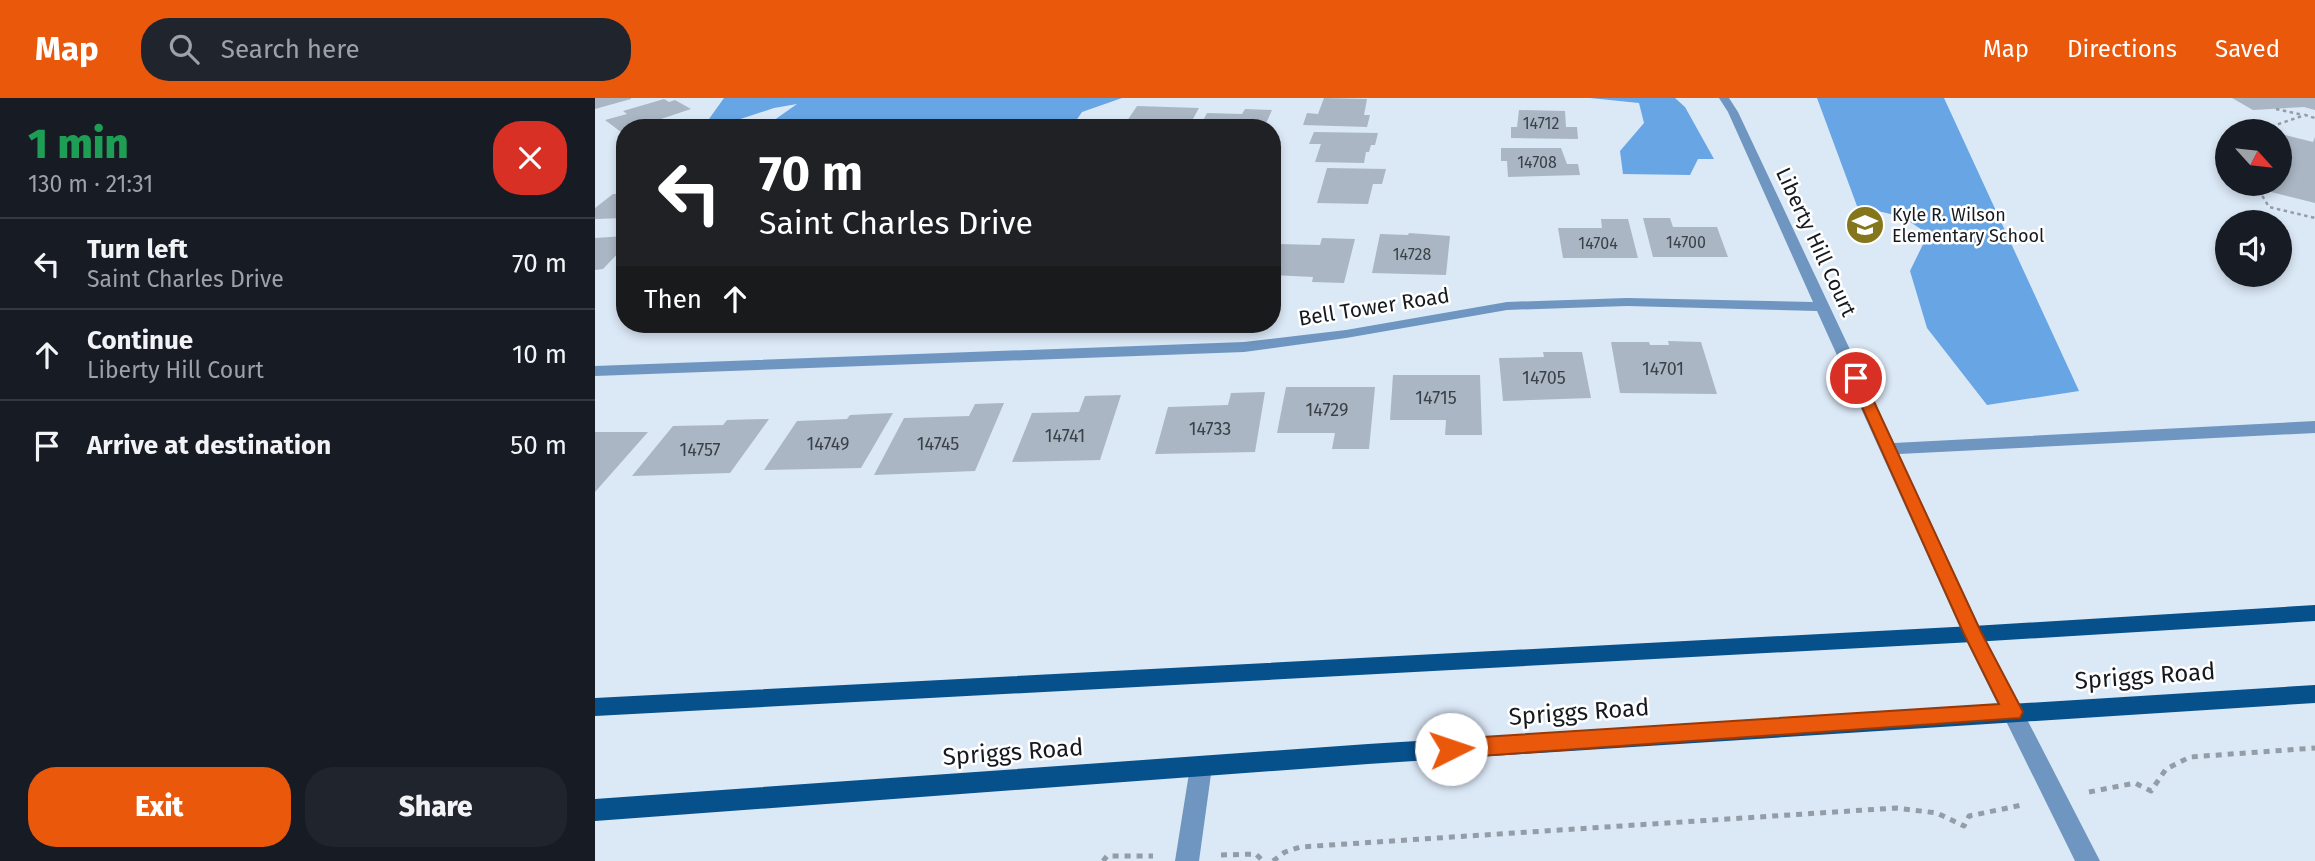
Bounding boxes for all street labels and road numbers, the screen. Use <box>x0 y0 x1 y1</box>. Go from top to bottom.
street label: Liberty Hill Court <box>1770 163 1862 321</box>
street label: Bell Tower Road <box>1297 282 1451 332</box>
street label: Spriggs Road <box>2074 657 2216 695</box>
street label: Spriggs Road <box>1508 693 1650 731</box>
street label: Spriggs Road <box>942 733 1084 771</box>

